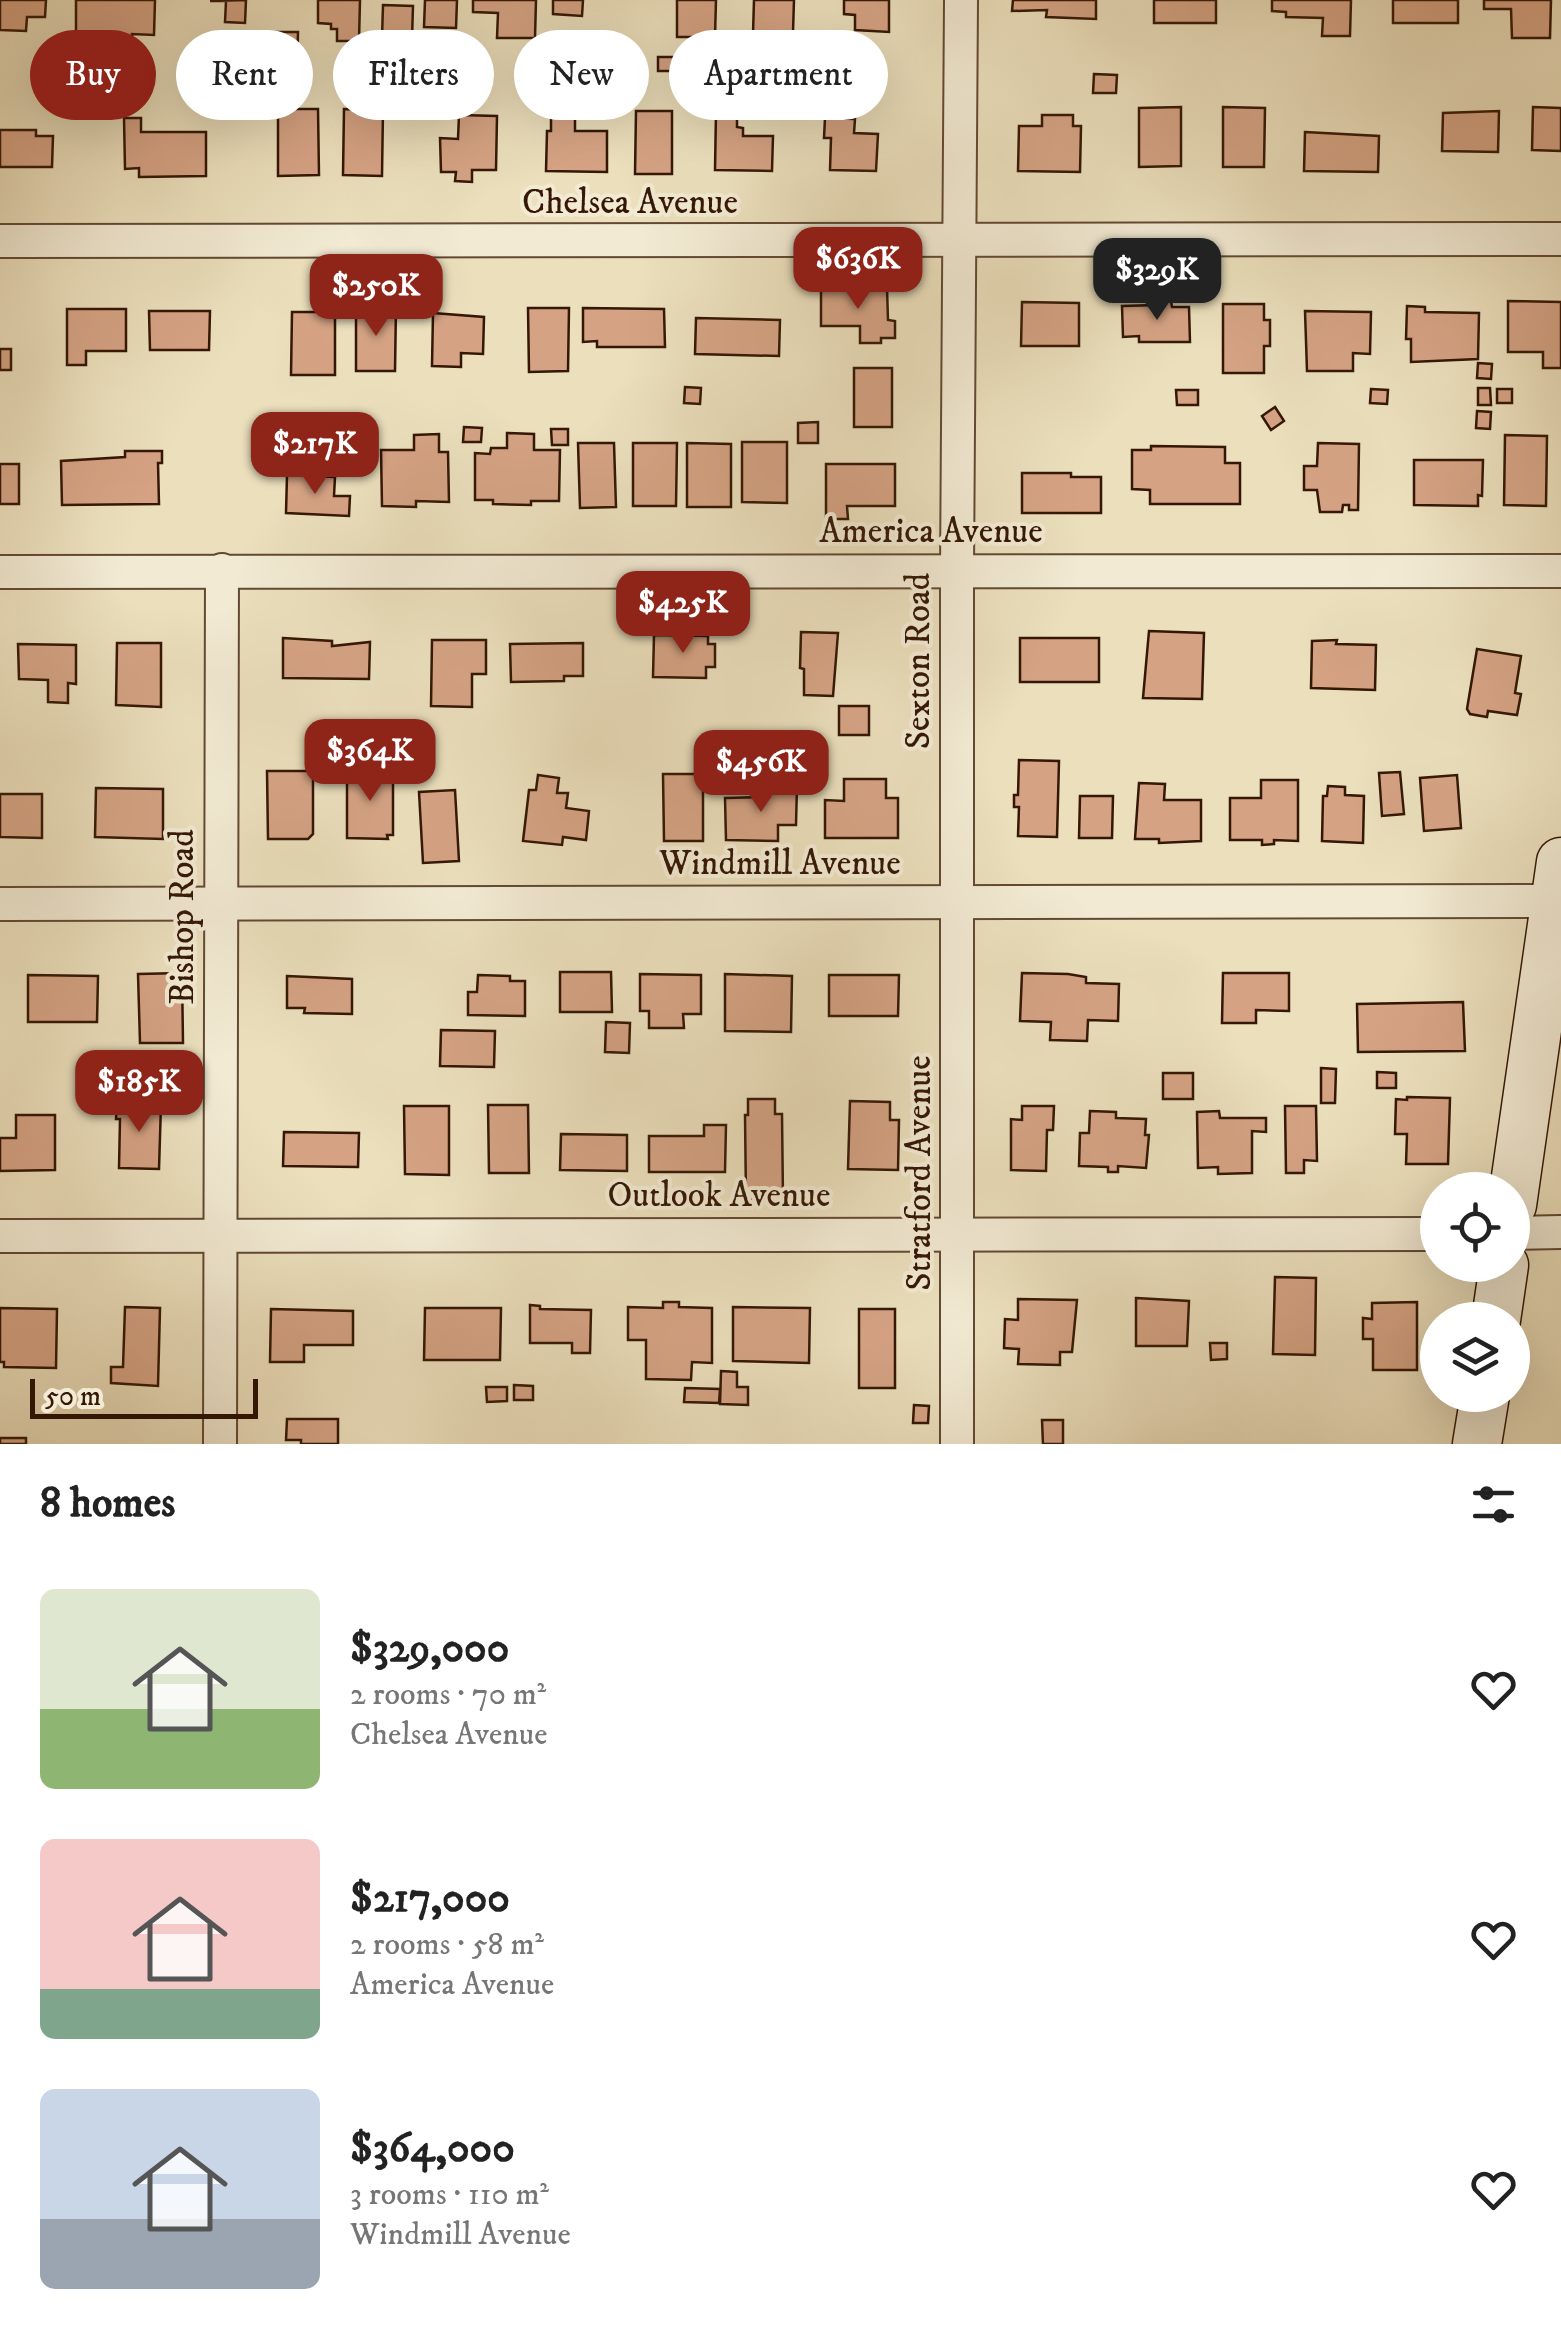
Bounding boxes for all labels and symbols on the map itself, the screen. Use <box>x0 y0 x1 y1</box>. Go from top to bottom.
street label: Chelsea Avenue <box>522 181 738 225</box>
pin: $636K <box>788 227 928 312</box>
pin: $329K <box>1087 238 1227 323</box>
pin: $250K <box>306 254 446 339</box>
pin: $217K <box>245 412 385 497</box>
street label: America Avenue <box>819 510 1043 554</box>
pin: $425K <box>613 571 753 656</box>
street label: Sexton Road <box>897 572 941 749</box>
pin: $364K <box>300 719 440 804</box>
pin: $456K <box>691 730 831 815</box>
street label: Bishop Road <box>161 829 205 1005</box>
street label: Windmill Avenue <box>658 842 901 886</box>
pin: $185K <box>69 1050 209 1135</box>
street label: Stratford Avenue <box>898 1055 942 1291</box>
street label: Outlook Avenue <box>608 1174 831 1218</box>
scale bar <box>30 1374 258 1418</box>

